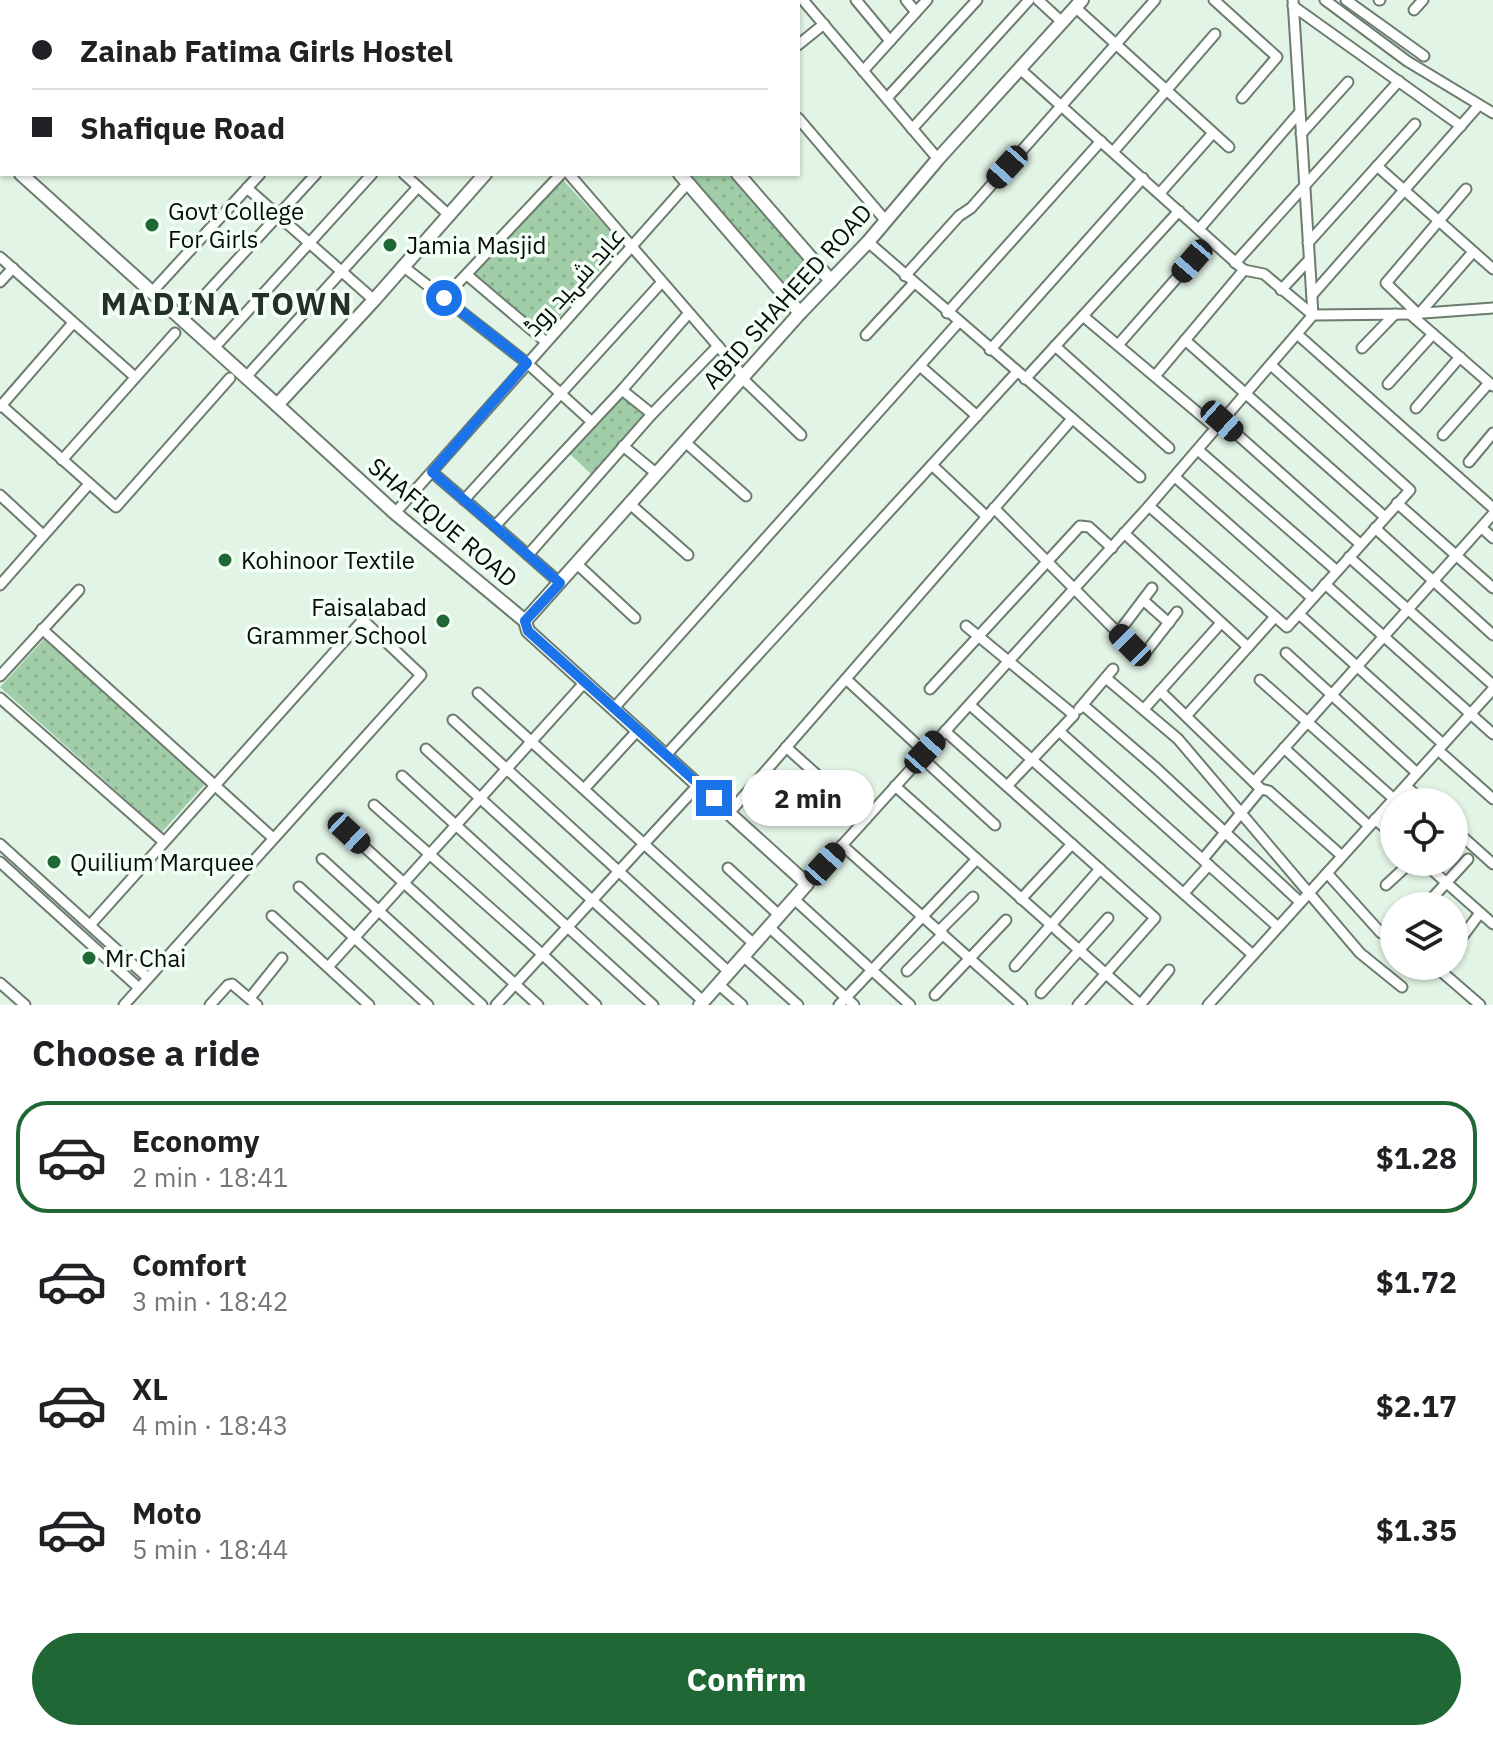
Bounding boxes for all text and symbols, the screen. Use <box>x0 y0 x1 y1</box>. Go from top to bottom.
text: Zainab Fatima Girls Hostel <box>80 31 453 70</box>
text: Shafique Road <box>80 108 285 147</box>
car <box>982 141 1032 193</box>
place label: Govt College For Girls <box>168 195 304 255</box>
street label: ABID SHAHEED ROAD <box>695 197 879 395</box>
marker: Govt College For Girls <box>143 216 161 234</box>
street label: عابد شہید روڈ <box>516 220 632 343</box>
place label: Jamia Masjid <box>406 229 546 261</box>
car <box>1167 235 1217 287</box>
marker: Jamia Masjid <box>381 236 399 254</box>
route start <box>426 280 462 316</box>
district label: MADINA TOWN <box>100 282 354 324</box>
car <box>1196 396 1248 446</box>
street label: SHAFIQUE ROAD <box>362 450 524 594</box>
place label: Kohinoor Textile <box>241 544 415 576</box>
marker: Kohinoor Textile <box>216 551 234 569</box>
place label: Faisalabad Grammer School <box>246 591 427 651</box>
marker: Faisalabad Grammer School <box>434 612 452 630</box>
car <box>1105 620 1155 670</box>
car <box>900 726 950 778</box>
callout: 2 min <box>742 770 874 826</box>
route end <box>696 780 732 816</box>
text: 2 min <box>774 781 842 815</box>
map controls <box>1380 788 1468 980</box>
button: locate <box>1380 788 1468 876</box>
car <box>323 808 375 858</box>
car <box>800 838 850 890</box>
place label: Quilium Marquee <box>70 846 254 878</box>
marker: Quilium Marquee <box>45 853 63 871</box>
button: layers <box>1380 892 1468 980</box>
place label: Mr Chai <box>105 942 186 974</box>
marker: Mr Chai <box>80 949 98 967</box>
text: Choose a ride <box>32 1029 260 1076</box>
icon: car <box>36 1121 108 1193</box>
text: Economy <box>132 1121 260 1160</box>
text: $1.28 <box>1376 1138 1457 1177</box>
text: 2 min · 18:41 <box>132 1160 288 1194</box>
icon: car <box>36 1245 108 1317</box>
text: Comfort <box>132 1245 247 1284</box>
text: $1.72 <box>1376 1262 1457 1301</box>
text: 3 min · 18:42 <box>132 1284 288 1318</box>
icon: car <box>36 1369 108 1441</box>
text: XL <box>132 1369 168 1408</box>
text: $2.17 <box>1376 1386 1457 1425</box>
text: 4 min · 18:43 <box>132 1408 288 1442</box>
icon: car <box>36 1493 108 1565</box>
text: Moto <box>132 1493 202 1532</box>
text: $1.35 <box>1376 1510 1457 1549</box>
text: 5 min · 18:44 <box>132 1532 288 1566</box>
button: Confirm <box>32 1633 1461 1725</box>

